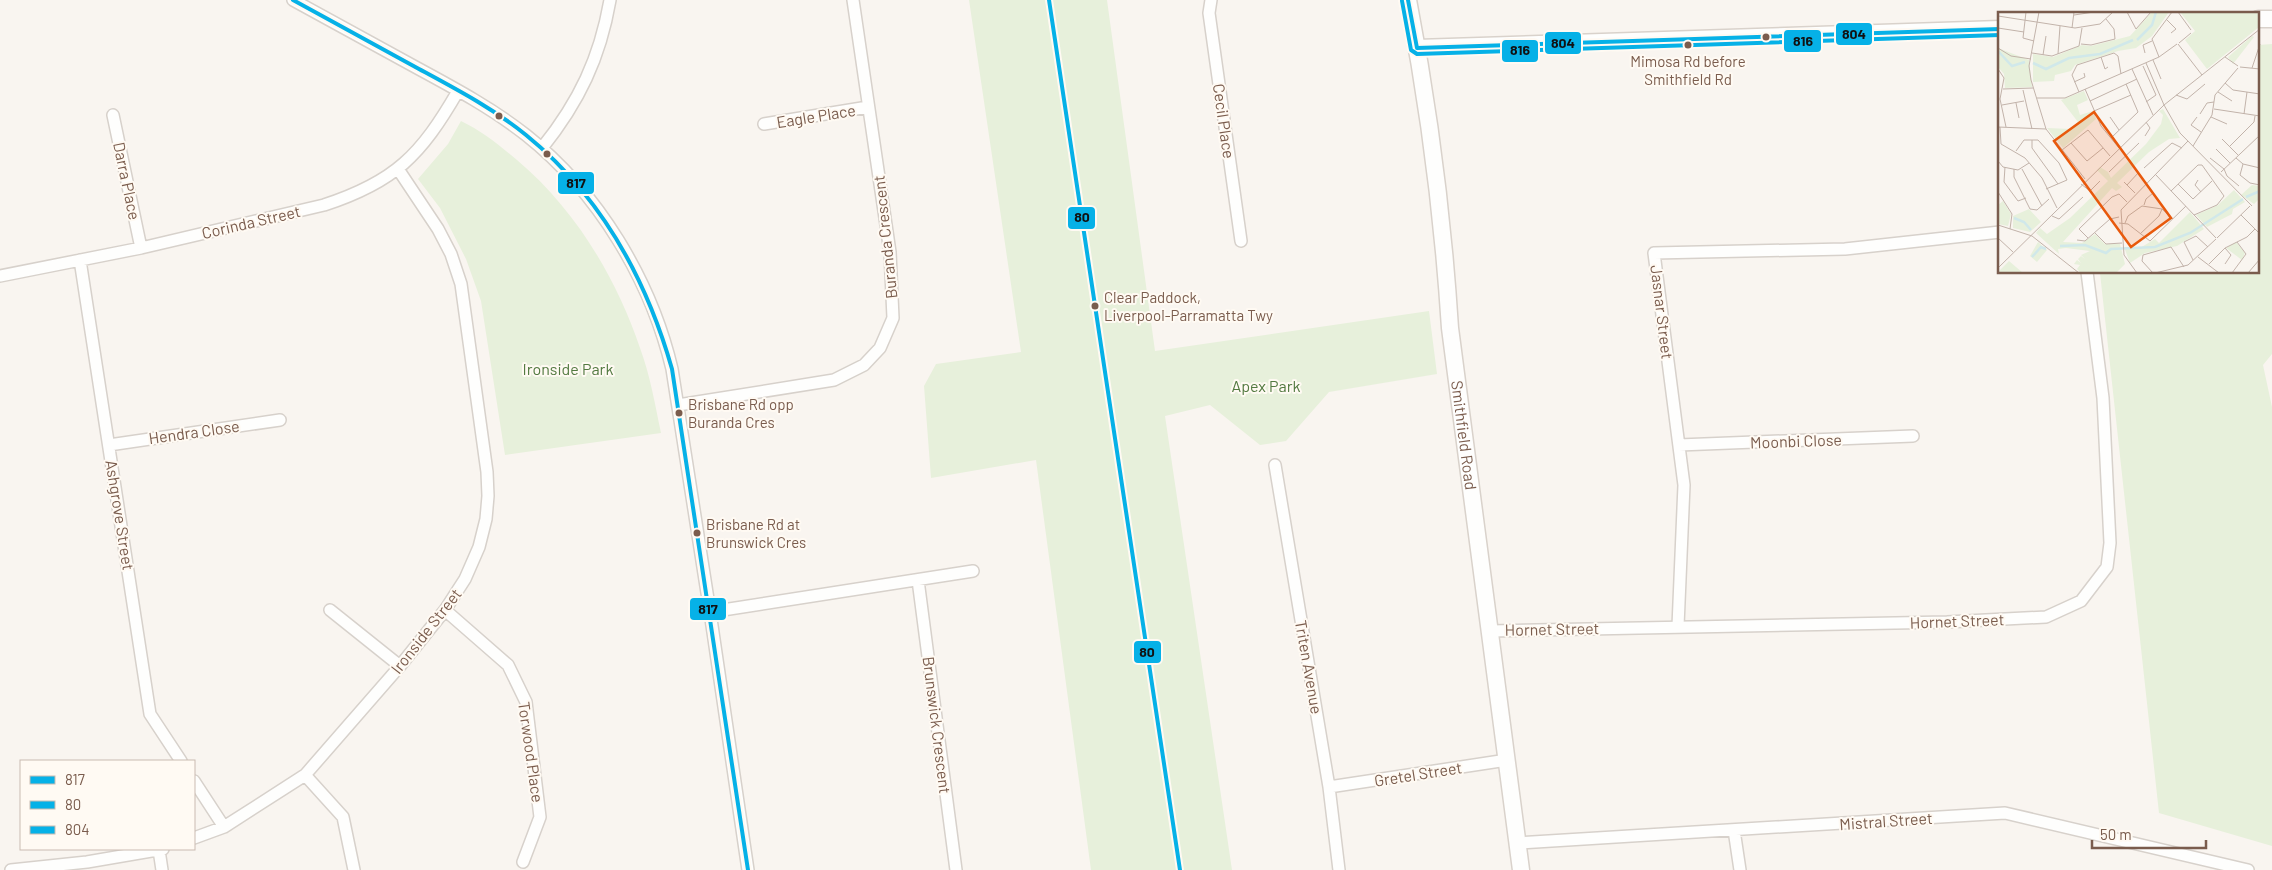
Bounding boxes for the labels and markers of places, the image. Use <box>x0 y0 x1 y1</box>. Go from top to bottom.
unlabelled marker <box>1761 32 1771 42</box>
marker: Mimosa Rd before Smithfield Rd <box>1683 40 1693 50</box>
place label: Mimosa Rd before Smithfield Rd <box>1630 52 1746 88</box>
unlabelled marker <box>494 111 504 121</box>
unlabelled marker <box>542 149 552 159</box>
place label: Clear Paddock, Liverpool-Parramatta Twy <box>1104 288 1273 324</box>
marker: Clear Paddock, Liverpool-Parramatta Twy <box>1090 301 1100 311</box>
place label: Brisbane Rd opp Buranda Cres <box>688 395 794 431</box>
marker: Brisbane Rd opp Buranda Cres <box>674 408 684 418</box>
place label: Brisbane Rd at Brunswick Cres <box>706 515 806 551</box>
marker: Brisbane Rd at Brunswick Cres <box>692 528 702 538</box>

